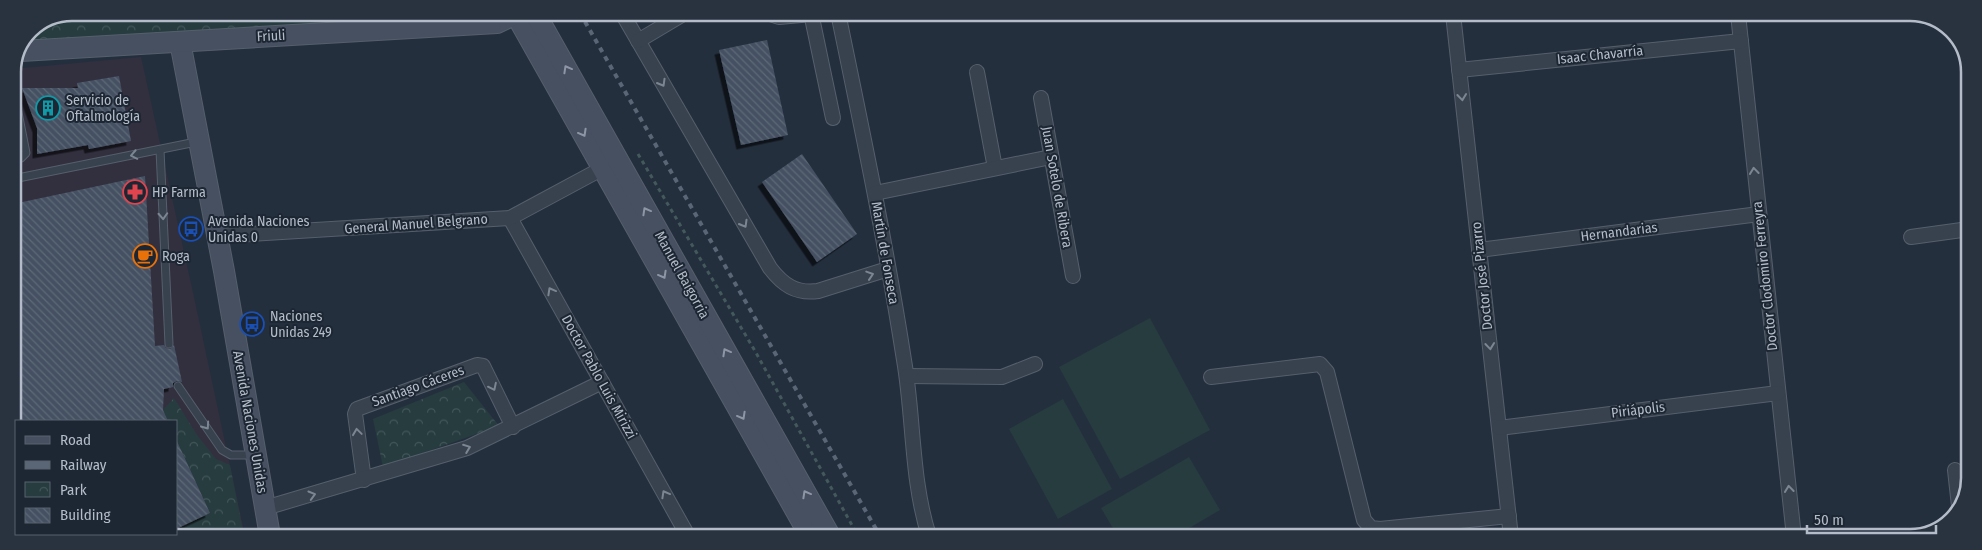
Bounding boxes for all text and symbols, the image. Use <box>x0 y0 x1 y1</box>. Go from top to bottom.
street label: Friuli <box>256 27 286 45</box>
street label: Isaac Chavarría <box>1556 42 1644 68</box>
one-way arrow <box>563 66 573 75</box>
one-way arrow <box>656 78 666 87</box>
place label: Servicio de Oftalmología <box>66 92 140 125</box>
one-way arrow <box>1456 94 1467 102</box>
building icon: Servicio de Oftalmología <box>35 95 61 121</box>
street label: Juan Sotelo de Ribera <box>1038 125 1076 249</box>
one-way arrow <box>577 128 587 137</box>
one-way arrow <box>130 149 139 160</box>
one-way arrow <box>1749 166 1760 174</box>
pharmacy icon: HP Farma <box>122 179 148 205</box>
place label: HP Farma <box>152 184 206 201</box>
street label: Martín de Fonseca <box>868 200 902 306</box>
street label: Doctor Clodomiro Ferreyra <box>1749 200 1781 351</box>
one-way arrow <box>643 207 653 216</box>
street label: General Manuel Belgrano <box>344 211 488 237</box>
one-way arrow <box>158 213 169 221</box>
place label: Avenida Naciones Unidas 0 <box>208 213 310 246</box>
bus stop icon: Avenida Naciones Unidas 0 <box>178 216 204 242</box>
one-way arrow <box>738 218 748 227</box>
street label: Hernandarias <box>1580 219 1658 245</box>
street label: Doctor José Pizarro <box>1468 221 1496 331</box>
street label: Manuel Baigorria <box>651 228 713 322</box>
cafe icon: Roga <box>132 243 158 269</box>
place label: Roga <box>162 248 190 265</box>
one-way arrow <box>656 269 666 278</box>
one-way arrow <box>865 271 873 281</box>
one-way arrow <box>547 287 557 296</box>
place label: Naciones Unidas 249 <box>270 308 332 341</box>
bus stop icon: Naciones Unidas 249 <box>239 311 265 337</box>
street label: Doctor Pablo Luis Mirizzi <box>558 312 640 442</box>
one-way arrow <box>1484 342 1495 350</box>
one-way arrow <box>723 349 733 358</box>
street label: Avenida Naciones Unidas <box>229 350 271 495</box>
street label: Santiago Cáceres <box>370 361 466 411</box>
one-way arrow <box>487 382 497 391</box>
street label: Piriápolis <box>1610 398 1666 422</box>
one-way arrow <box>736 411 746 420</box>
legend <box>15 420 178 535</box>
one-way arrow <box>200 420 209 430</box>
one-way arrow <box>352 427 363 435</box>
text: Road <box>60 431 91 449</box>
one-way arrow <box>463 444 471 454</box>
text: Railway <box>60 456 107 474</box>
text: Park <box>60 481 87 499</box>
one-way arrow <box>1784 485 1795 493</box>
one-way arrow <box>307 490 315 500</box>
one-way arrow <box>661 490 671 499</box>
one-way arrow <box>802 490 812 499</box>
scale bar <box>1807 502 1936 534</box>
text: Building <box>60 506 111 524</box>
text: 50 m <box>1814 511 1844 529</box>

